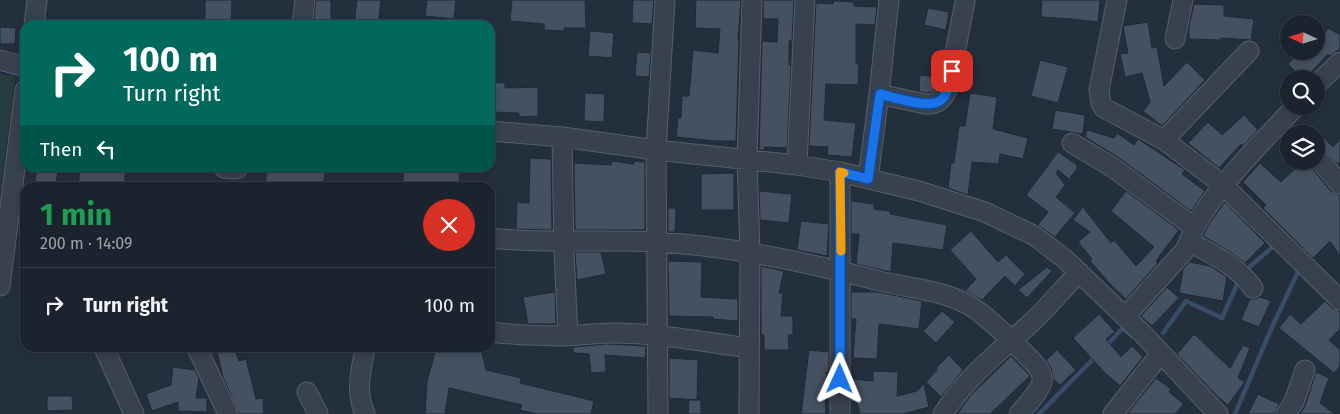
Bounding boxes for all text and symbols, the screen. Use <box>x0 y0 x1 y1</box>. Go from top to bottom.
north arrow <box>1280 15 1325 60</box>
map controls <box>1280 15 1325 170</box>
text: 100 m <box>123 38 218 80</box>
icon: right <box>40 40 105 105</box>
pin <box>931 50 973 92</box>
icon: arrive <box>938 57 966 85</box>
button: search <box>1280 70 1325 115</box>
text: Turn right <box>123 80 220 107</box>
button: layers <box>1280 125 1325 170</box>
icon: left <box>92 135 120 163</box>
text: Then <box>40 138 82 161</box>
text: 1 min <box>40 197 112 233</box>
button: close <box>423 199 475 251</box>
text: 200 m · 14:09 <box>40 234 133 253</box>
icon: right <box>40 291 68 319</box>
text: Turn right <box>83 294 168 317</box>
text: 100 m <box>424 294 475 317</box>
position arrow <box>813 352 865 404</box>

